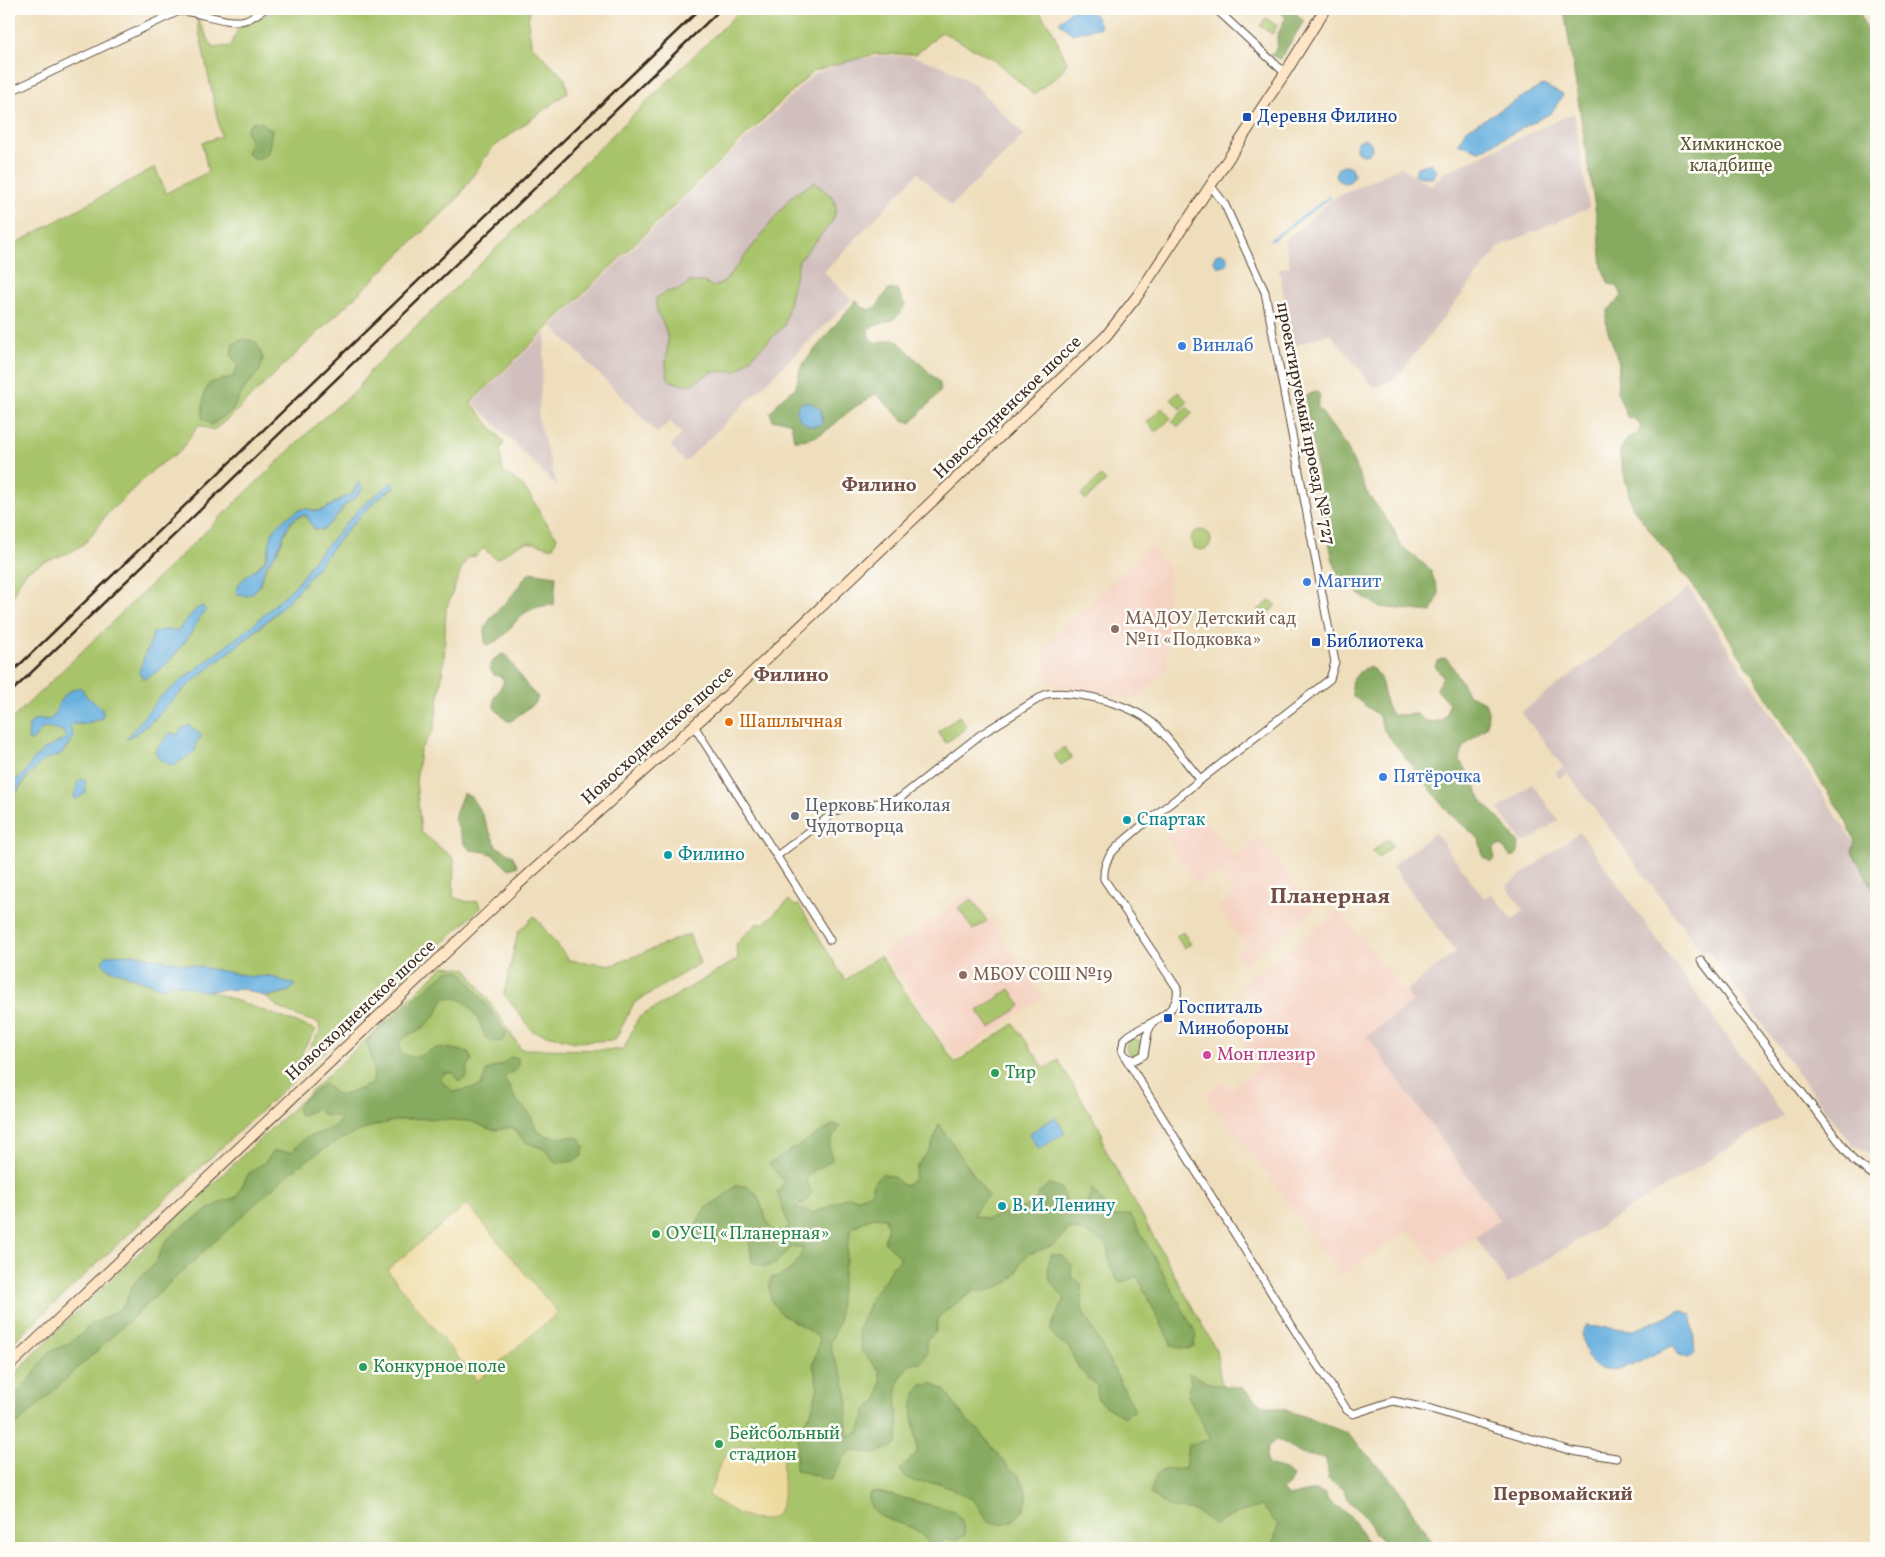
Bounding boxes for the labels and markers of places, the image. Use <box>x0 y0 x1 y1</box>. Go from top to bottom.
place label: Деревня Филино <box>1257 105 1397 130</box>
marker: Деревня Филино <box>1241 111 1253 123</box>
place label: Винлаб <box>1192 334 1253 359</box>
marker: Винлаб <box>1176 340 1188 352</box>
place label: Магнит <box>1317 570 1381 595</box>
marker: Магнит <box>1301 576 1313 588</box>
place label: МАДОУ Детский сад №11 «Подковка» <box>1125 607 1296 653</box>
marker: МАДОУ Детский сад №11 «Подковка» <box>1109 623 1121 635</box>
place label: Библиотека <box>1326 630 1424 655</box>
marker: Библиотека <box>1310 636 1322 648</box>
place label: Шашлычная <box>739 710 843 735</box>
marker: Шашлычная <box>723 716 735 728</box>
place label: Пятёрочка <box>1393 765 1481 790</box>
marker: Пятёрочка <box>1377 771 1389 783</box>
place label: Церковь Николая Чудотворца <box>805 794 950 840</box>
place label: Спартак <box>1137 808 1206 833</box>
marker: Церковь Николая Чудотворца <box>789 810 801 822</box>
marker: Спартак <box>1121 814 1133 826</box>
place label: Филино <box>678 843 745 868</box>
marker: Филино <box>662 849 674 861</box>
place label: МБОУ СОШ №19 <box>973 963 1112 988</box>
marker: МБОУ СОШ №19 <box>957 969 969 981</box>
place label: Госпиталь Минобороны <box>1178 996 1289 1042</box>
marker: Госпиталь Минобороны <box>1162 1012 1174 1024</box>
place label: Мон плезир <box>1217 1043 1315 1068</box>
marker: Мон плезир <box>1201 1049 1213 1061</box>
place label: Тир <box>1005 1061 1036 1086</box>
marker: Тир <box>989 1067 1001 1079</box>
place label: В. И. Ленину <box>1012 1194 1116 1219</box>
marker: В. И. Ленину <box>996 1200 1008 1212</box>
place label: ОУСЦ «Планерная» <box>666 1222 829 1247</box>
marker: ОУСЦ «Планерная» <box>650 1228 662 1240</box>
place label: Конкурное поле <box>373 1355 506 1380</box>
marker: Конкурное поле <box>357 1361 369 1373</box>
place label: Бейсбольный стадион <box>729 1422 840 1468</box>
marker: Бейсбольный стадион <box>713 1438 725 1450</box>

